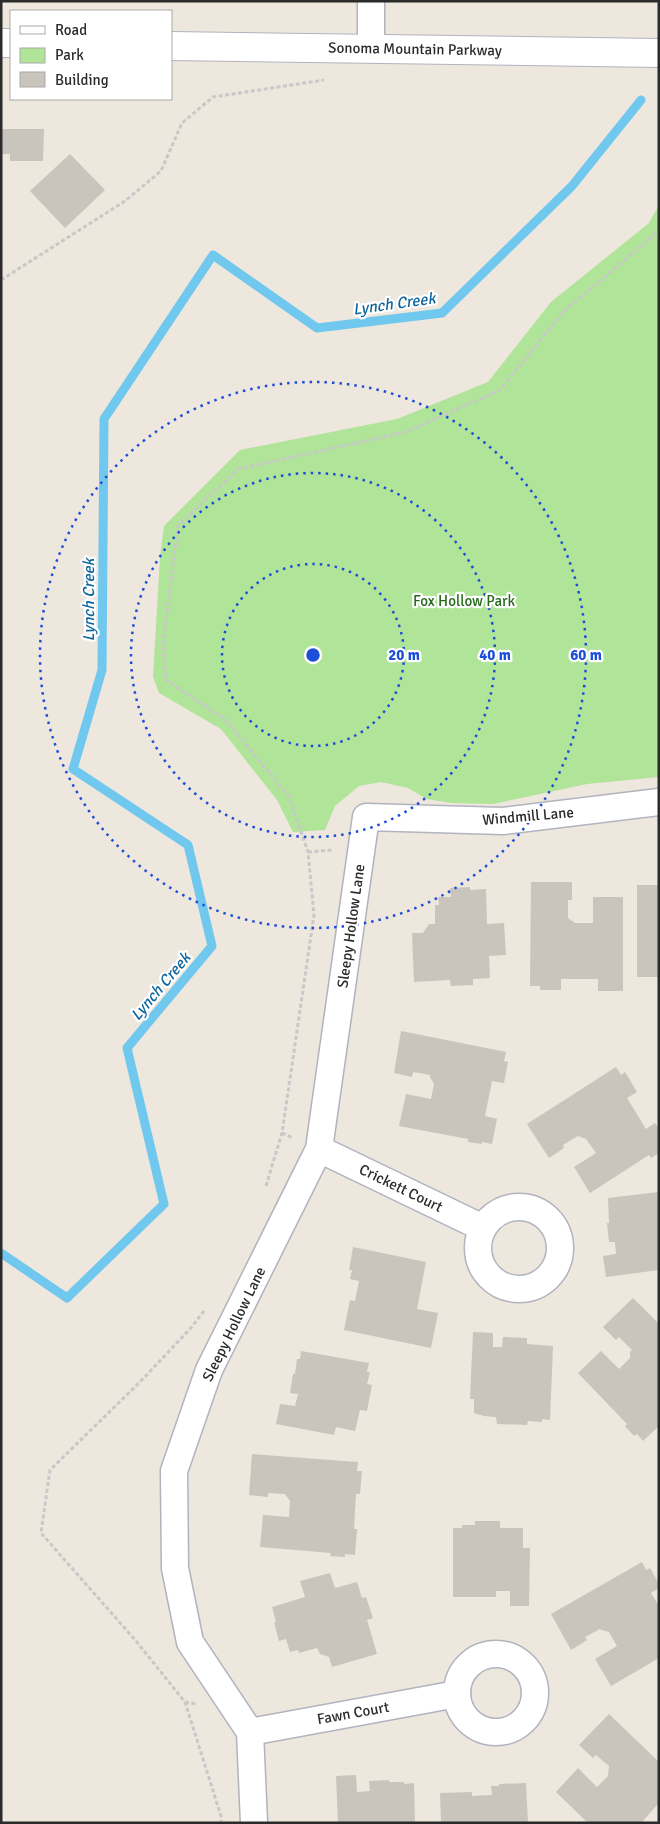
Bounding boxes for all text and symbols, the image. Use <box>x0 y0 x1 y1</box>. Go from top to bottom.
legend <box>10 10 172 100</box>
text: Road <box>55 21 87 39</box>
street label: Sonoma Mountain Parkway <box>328 38 502 60</box>
text: Park <box>55 46 84 64</box>
text: Building <box>55 71 109 89</box>
water label: Lynch Creek <box>352 288 439 320</box>
water label: Lynch Creek <box>79 557 99 641</box>
park label: Fox Hollow Park <box>413 592 516 610</box>
centre of rings <box>304 646 322 664</box>
text: 20 m <box>388 646 420 664</box>
text: 40 m <box>479 646 511 664</box>
text: 60 m <box>570 646 602 664</box>
street label: Windmill Lane <box>481 803 575 829</box>
street label: Sleepy Hollow Lane <box>333 863 369 989</box>
water label: Lynch Creek <box>126 947 196 1025</box>
street label: Crickett Court <box>356 1160 446 1216</box>
street label: Sleepy Hollow Lane <box>199 1264 269 1384</box>
street label: Fawn Court <box>315 1698 391 1728</box>

